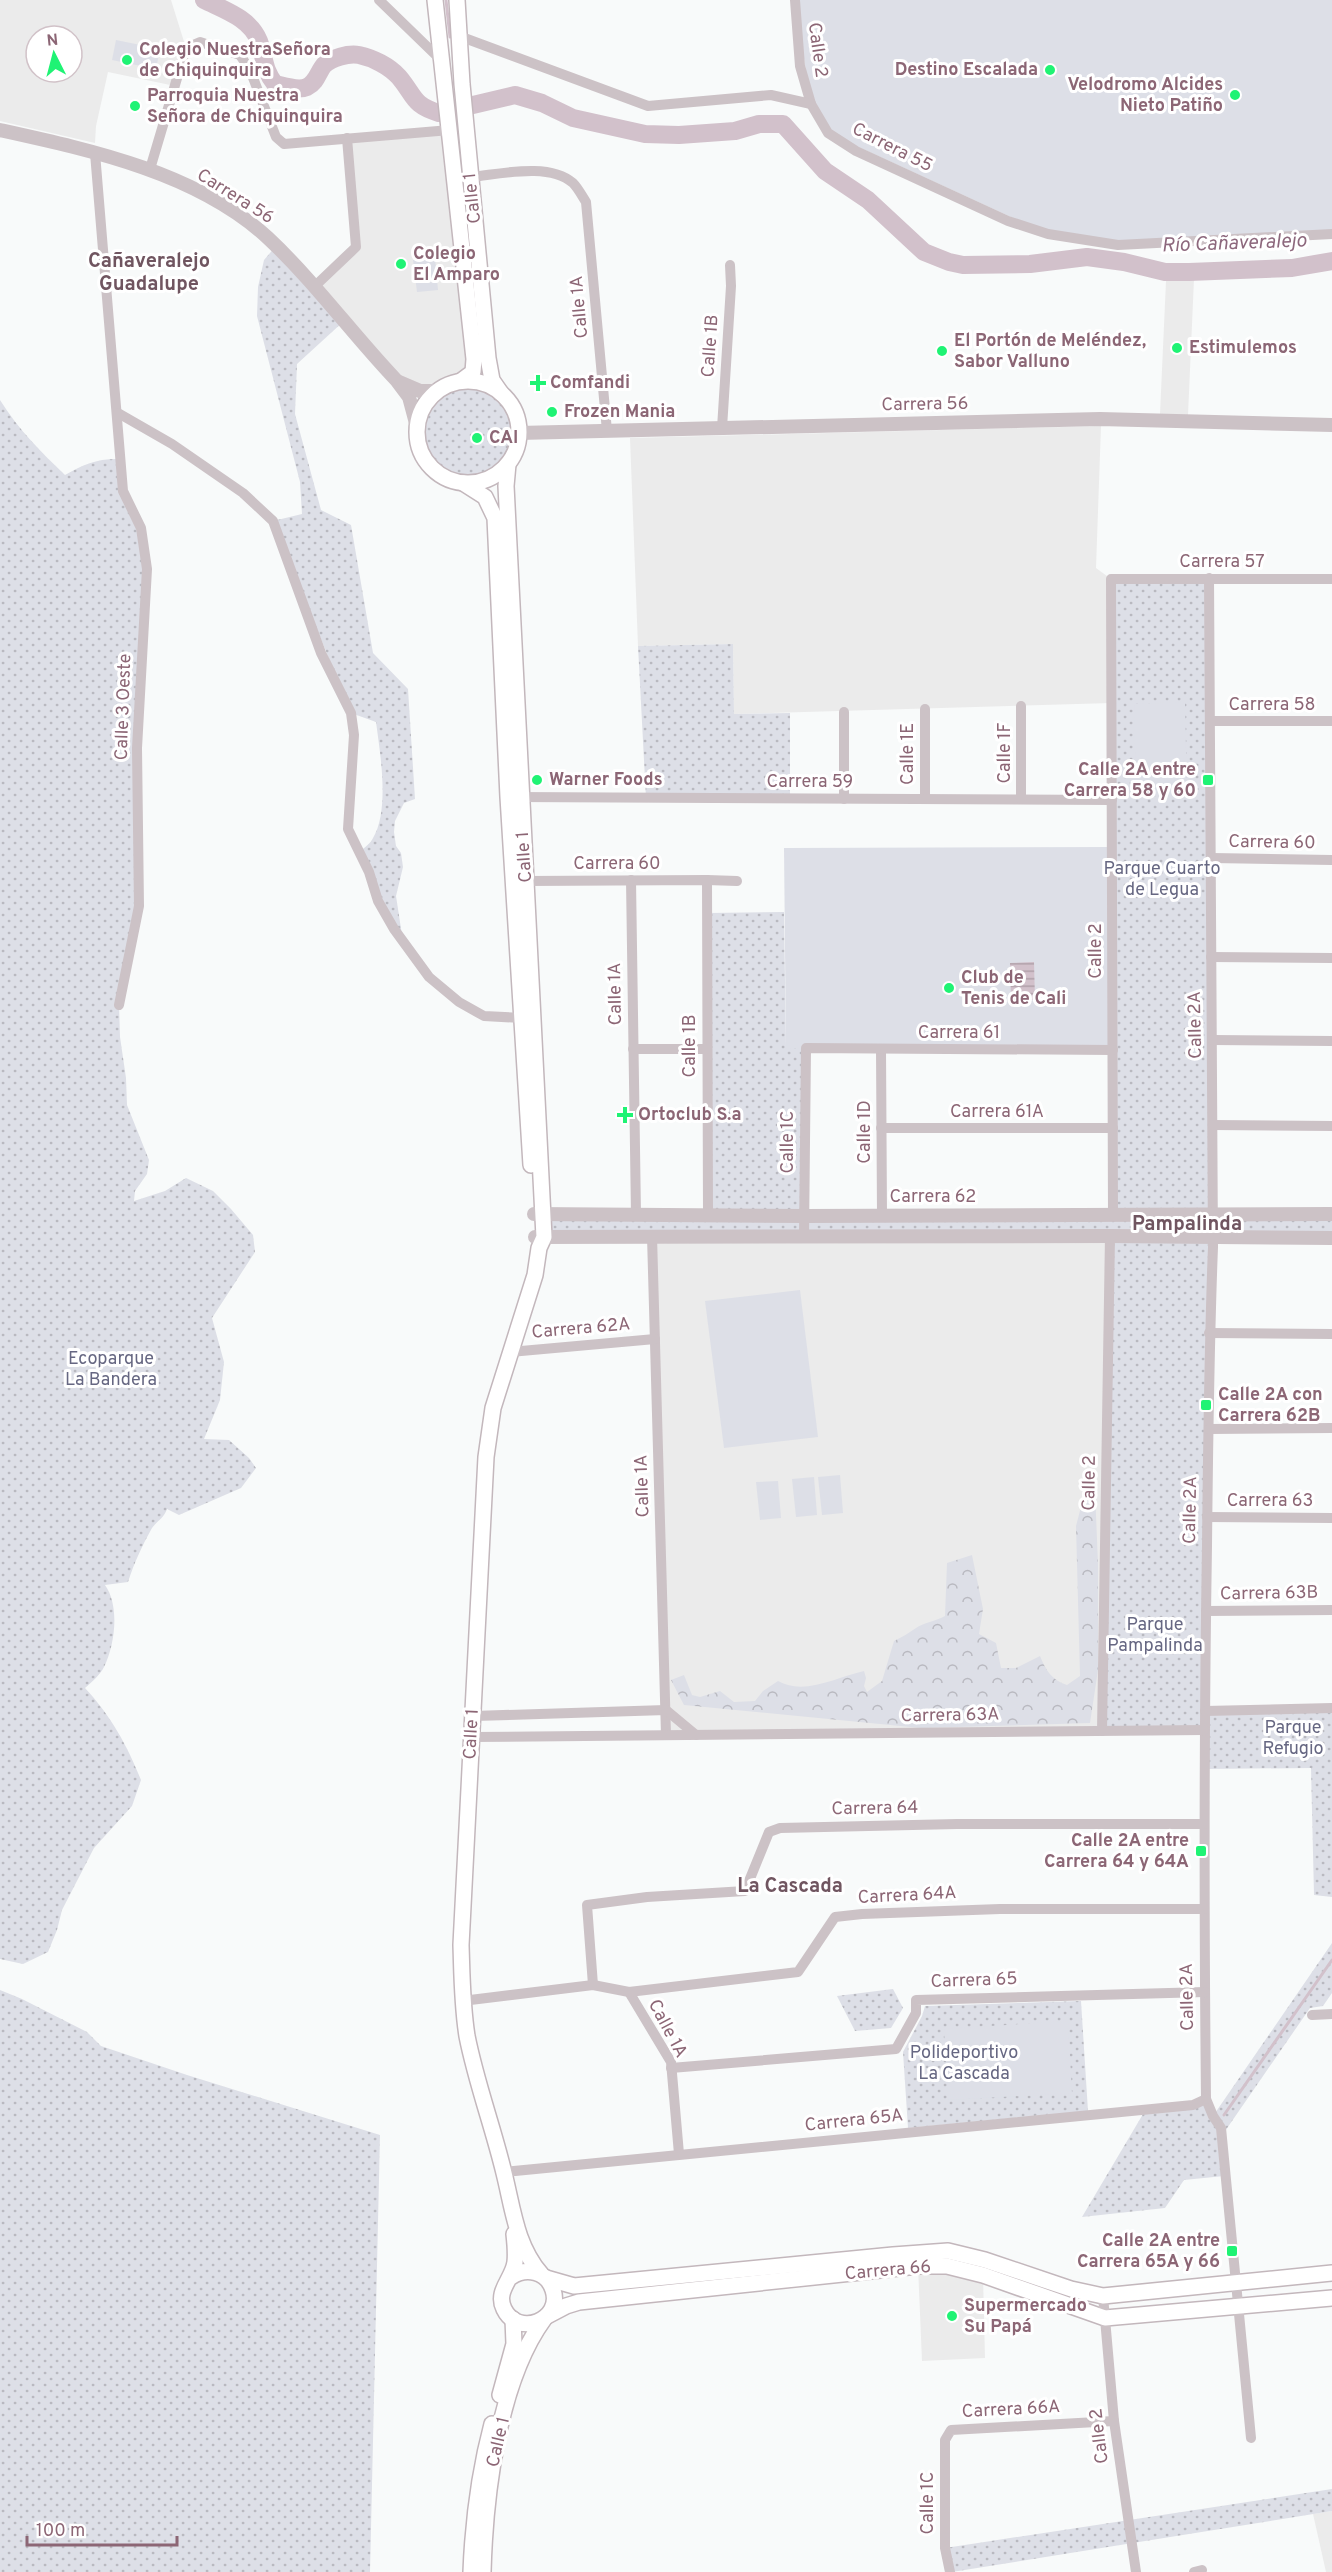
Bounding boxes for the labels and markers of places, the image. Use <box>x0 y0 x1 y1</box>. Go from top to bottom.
place label: Colegio NuestraSeñora de Chiquinquira <box>139 39 331 83</box>
marker: Colegio NuestraSeñora de Chiquinquira <box>120 53 134 67</box>
place label: Destino Escalada <box>895 59 1038 82</box>
marker: Destino Escalada <box>1043 63 1057 77</box>
place label: Velodromo Alcides Nieto Patiño <box>1067 74 1223 118</box>
place label: Parroquia Nuestra Señora de Chiquinquira <box>147 85 343 129</box>
marker: Velodromo Alcides Nieto Patiño <box>1228 88 1242 102</box>
marker: Parroquia Nuestra Señora de Chiquinquira <box>128 99 142 113</box>
place label: Colegio El Amparo <box>413 243 500 287</box>
marker: Colegio El Amparo <box>394 257 408 271</box>
place label: El Portón de Meléndez, Sabor Valluno <box>954 330 1146 374</box>
place label: Estimulemos <box>1189 337 1297 360</box>
marker: Estimulemos <box>1170 341 1184 355</box>
marker: El Portón de Meléndez, Sabor Valluno <box>935 344 949 358</box>
place label: Comfandi <box>550 372 630 395</box>
marker: Comfandi <box>531 376 545 390</box>
place label: Frozen Mania <box>564 401 675 424</box>
marker: Frozen Mania <box>545 405 559 419</box>
place label: CAI <box>489 427 518 450</box>
marker: CAI <box>470 431 484 445</box>
place label: Calle 2A entre Carrera 58 y 60 <box>1064 759 1196 803</box>
place label: Warner Foods <box>549 769 663 792</box>
marker: Warner Foods <box>530 773 544 787</box>
marker: Calle 2A entre Carrera 58 y 60 <box>1201 773 1215 787</box>
place label: Club de Tenis de Cali <box>961 967 1066 1011</box>
marker: Club de Tenis de Cali <box>942 981 956 995</box>
place label: Ortoclub S.a <box>638 1104 742 1127</box>
marker: Ortoclub S.a <box>616 1106 634 1124</box>
place label: Calle 2A con Carrera 62B <box>1218 1384 1323 1428</box>
marker: Calle 2A con Carrera 62B <box>1199 1398 1213 1412</box>
place label: Calle 2A entre Carrera 64 y 64A <box>1044 1830 1189 1874</box>
marker: Calle 2A entre Carrera 64 y 64A <box>1194 1844 1208 1858</box>
place label: Calle 2A entre Carrera 65A y 66 <box>1077 2230 1220 2274</box>
marker: Calle 2A entre Carrera 65A y 66 <box>1225 2244 1239 2258</box>
place label: Supermercado Su Papá <box>964 2295 1087 2339</box>
marker: Supermercado Su Papá <box>945 2309 959 2323</box>

